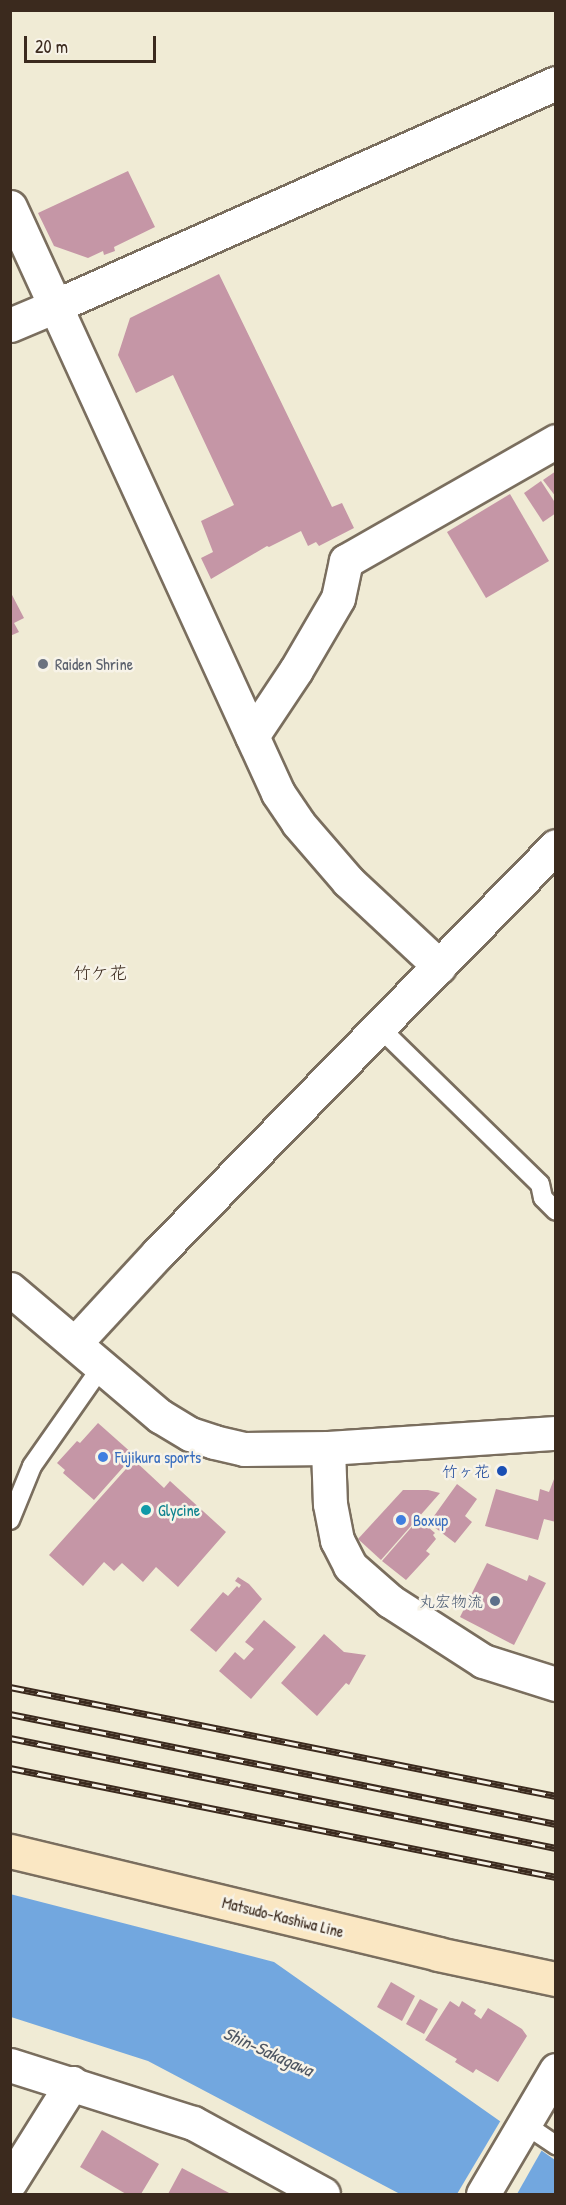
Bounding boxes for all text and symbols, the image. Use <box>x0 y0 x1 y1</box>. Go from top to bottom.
scale bar <box>27 24 159 62</box>
text: 20 m <box>35 34 68 59</box>
place label: Raiden Shrine <box>55 654 133 674</box>
marker: Raiden Shrine <box>36 657 50 671</box>
district label: 竹ケ花 <box>73 962 127 984</box>
place label: Fujikura sports <box>115 1447 201 1467</box>
marker: Fujikura sports <box>96 1450 110 1464</box>
place label: 竹ヶ花 <box>442 1461 490 1481</box>
marker: 竹ヶ花 <box>495 1464 509 1478</box>
place label: Glycine <box>158 1500 200 1520</box>
marker: Glycine <box>139 1503 153 1517</box>
place label: Boxup <box>413 1510 448 1530</box>
marker: Boxup <box>394 1513 408 1527</box>
place label: 丸宏物流 <box>419 1591 483 1611</box>
marker: 丸宏物流 <box>488 1594 502 1608</box>
street label: Matsudo-Kashiwa Line <box>220 1893 346 1941</box>
water label: Shin-Sakagawa <box>220 2023 316 2081</box>

